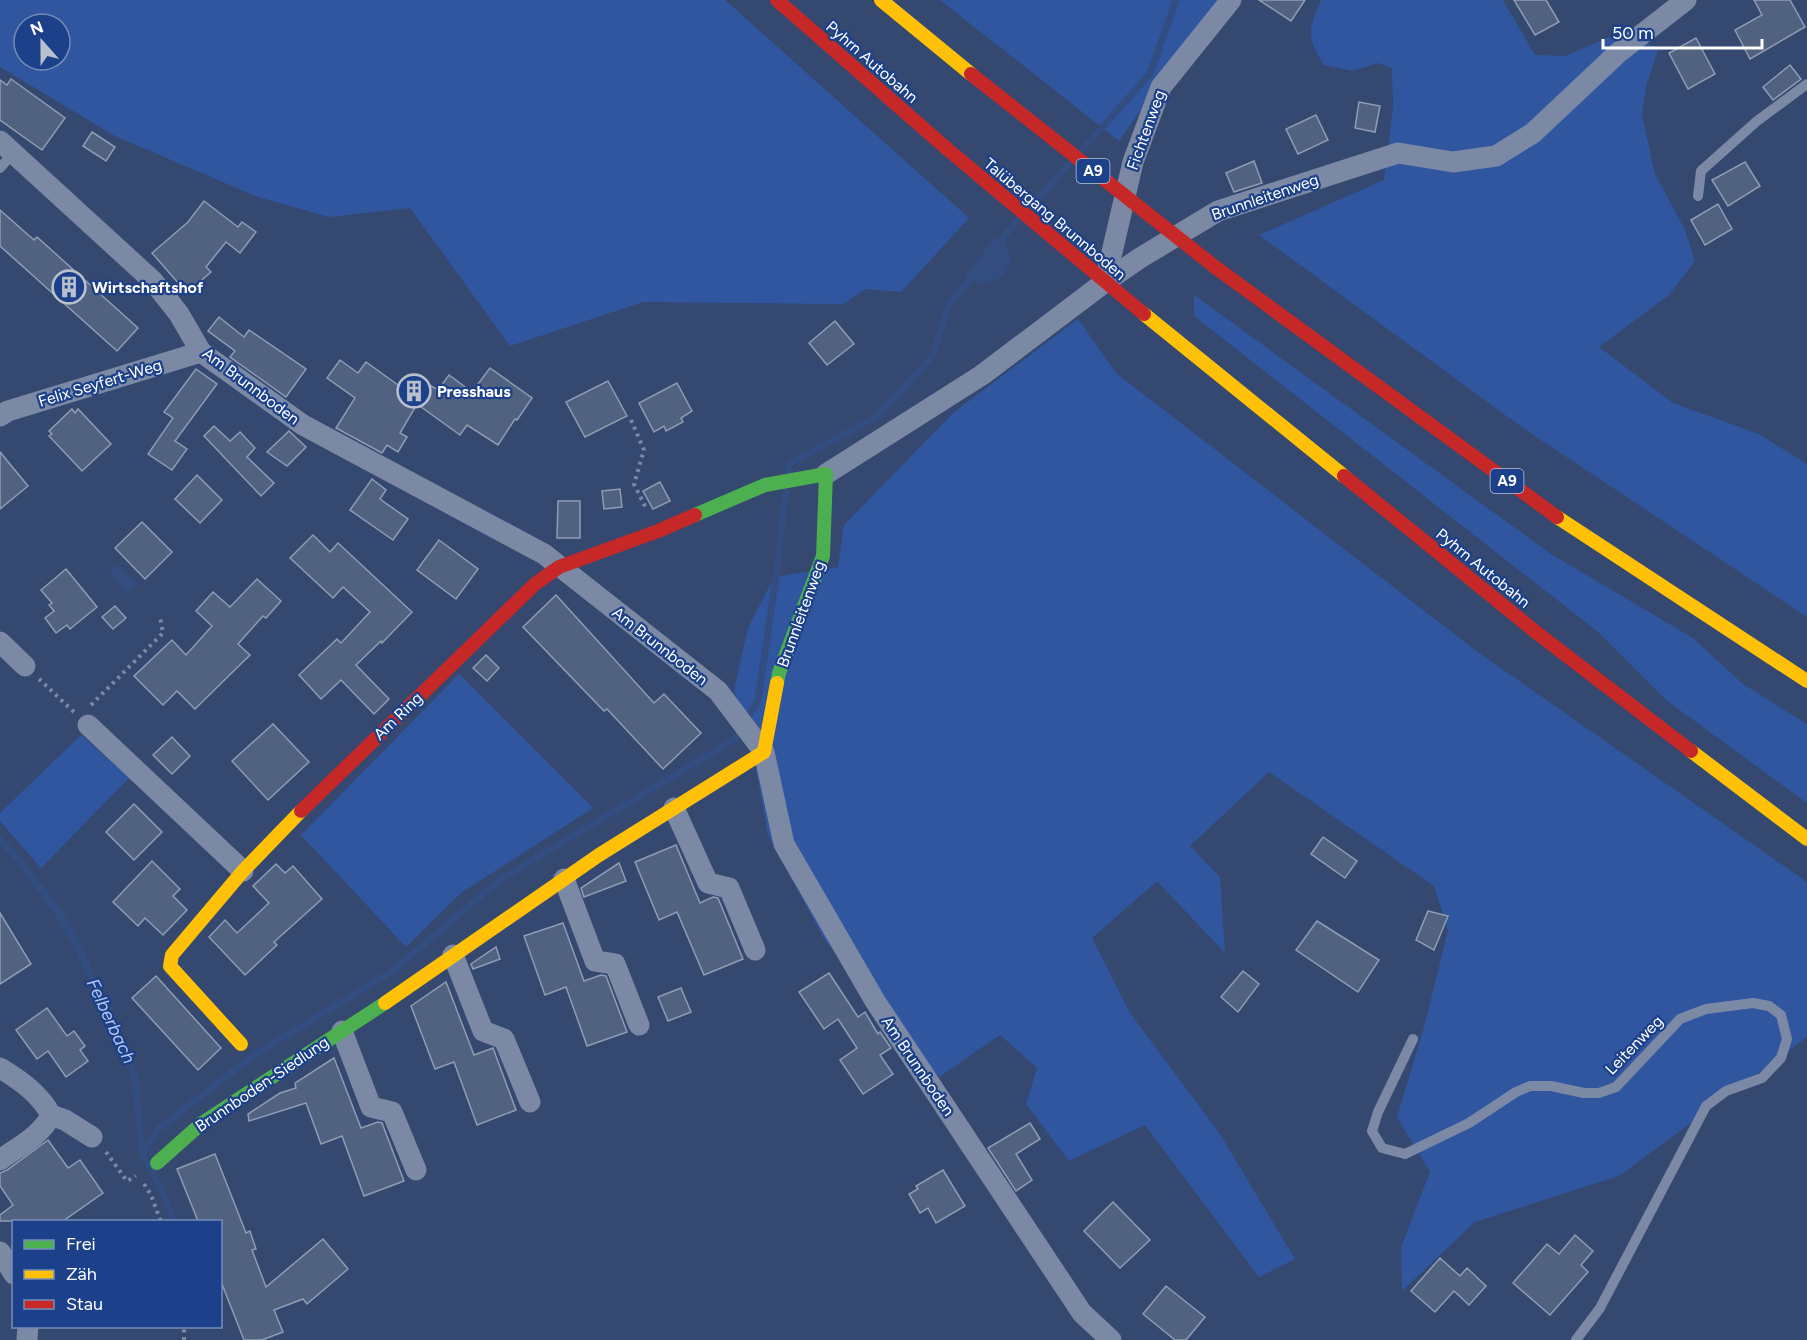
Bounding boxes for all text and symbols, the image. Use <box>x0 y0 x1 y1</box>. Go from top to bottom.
north arrow <box>12 12 72 72</box>
scale bar <box>1603 12 1762 50</box>
text: N <box>28 17 46 40</box>
street label: Pyhrn Autobahn <box>822 17 922 107</box>
text: 50 m <box>1612 22 1654 44</box>
street label: Fichtenweg <box>1123 87 1169 173</box>
street label: Talübergang Brunnboden <box>980 154 1130 284</box>
road number: A9 <box>1076 159 1110 183</box>
street label: Brunnleitenweg <box>1209 170 1321 224</box>
building icon: Wirtschaftshof <box>51 269 87 305</box>
place label: Wirtschaftshof <box>92 278 204 297</box>
street label: Am Brunnboden <box>199 343 303 429</box>
street label: Felix Seyfert-Weg <box>36 355 164 411</box>
building icon: Presshaus <box>396 373 432 409</box>
place label: Presshaus <box>437 382 511 401</box>
road number: A9 <box>1490 469 1524 493</box>
street label: Pyhrn Autobahn <box>1432 524 1534 612</box>
street label: Brunnleitenweg <box>773 558 829 670</box>
street label: Am Brunnboden <box>608 603 712 689</box>
street label: Am Ring <box>370 688 426 744</box>
water label: Felberbach <box>82 975 140 1067</box>
street label: Leitenweg <box>1601 1011 1667 1079</box>
street label: Am Brunnboden <box>878 1013 958 1119</box>
street label: Brunnboden-Siedlung <box>192 1032 332 1136</box>
legend <box>12 1220 222 1328</box>
text: Frei <box>66 1233 96 1255</box>
text: Zäh <box>66 1263 97 1285</box>
text: Stau <box>66 1293 103 1315</box>

